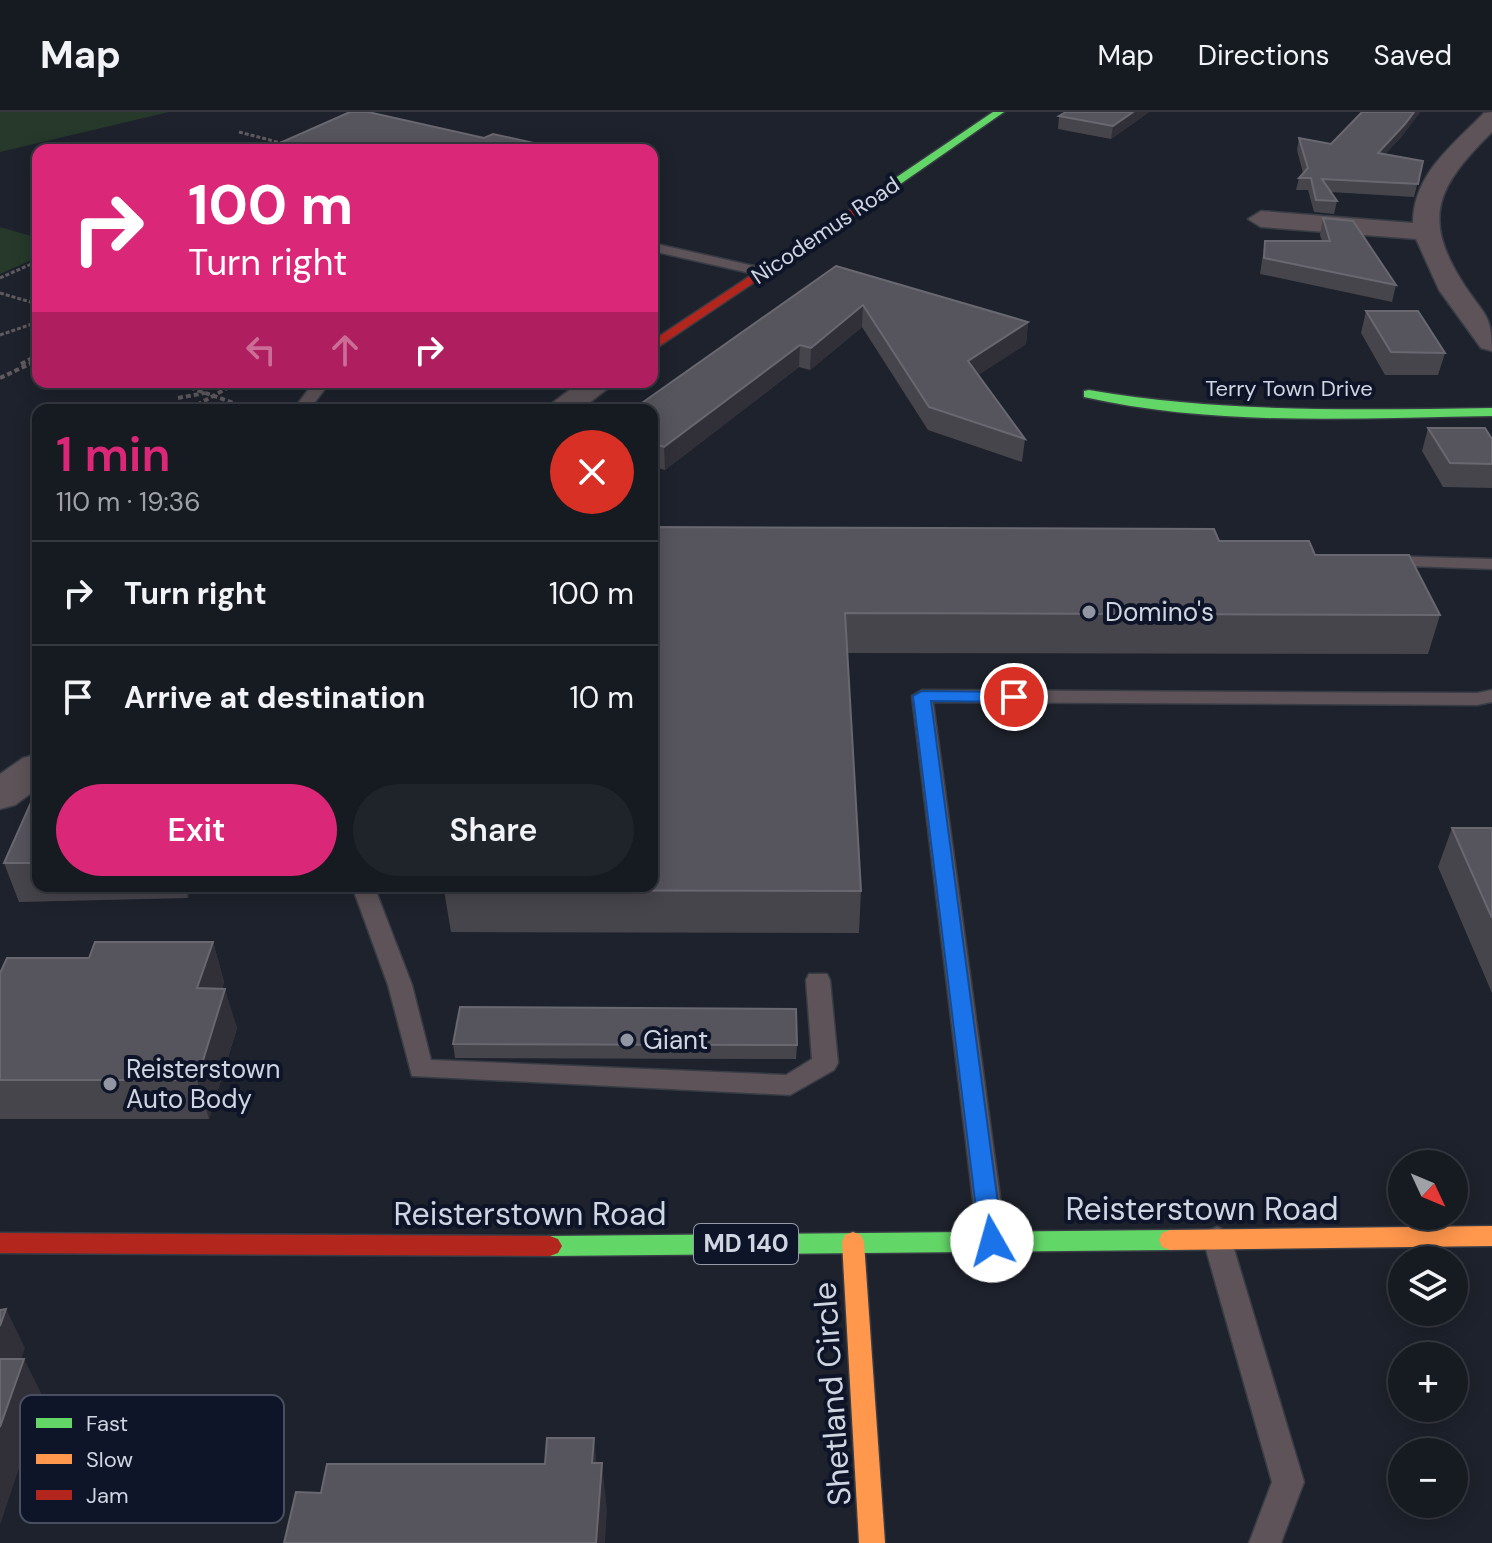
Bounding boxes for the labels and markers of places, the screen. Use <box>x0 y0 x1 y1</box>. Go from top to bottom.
place label: Domino's <box>1105 595 1214 629</box>
marker: Domino's <box>1080 603 1098 621</box>
pin <box>980 663 1048 731</box>
place label: Giant <box>643 1023 708 1057</box>
marker: Giant <box>618 1031 636 1049</box>
place label: Reisterstown Auto Body <box>126 1052 280 1116</box>
marker: Reisterstown Auto Body <box>101 1075 119 1093</box>

